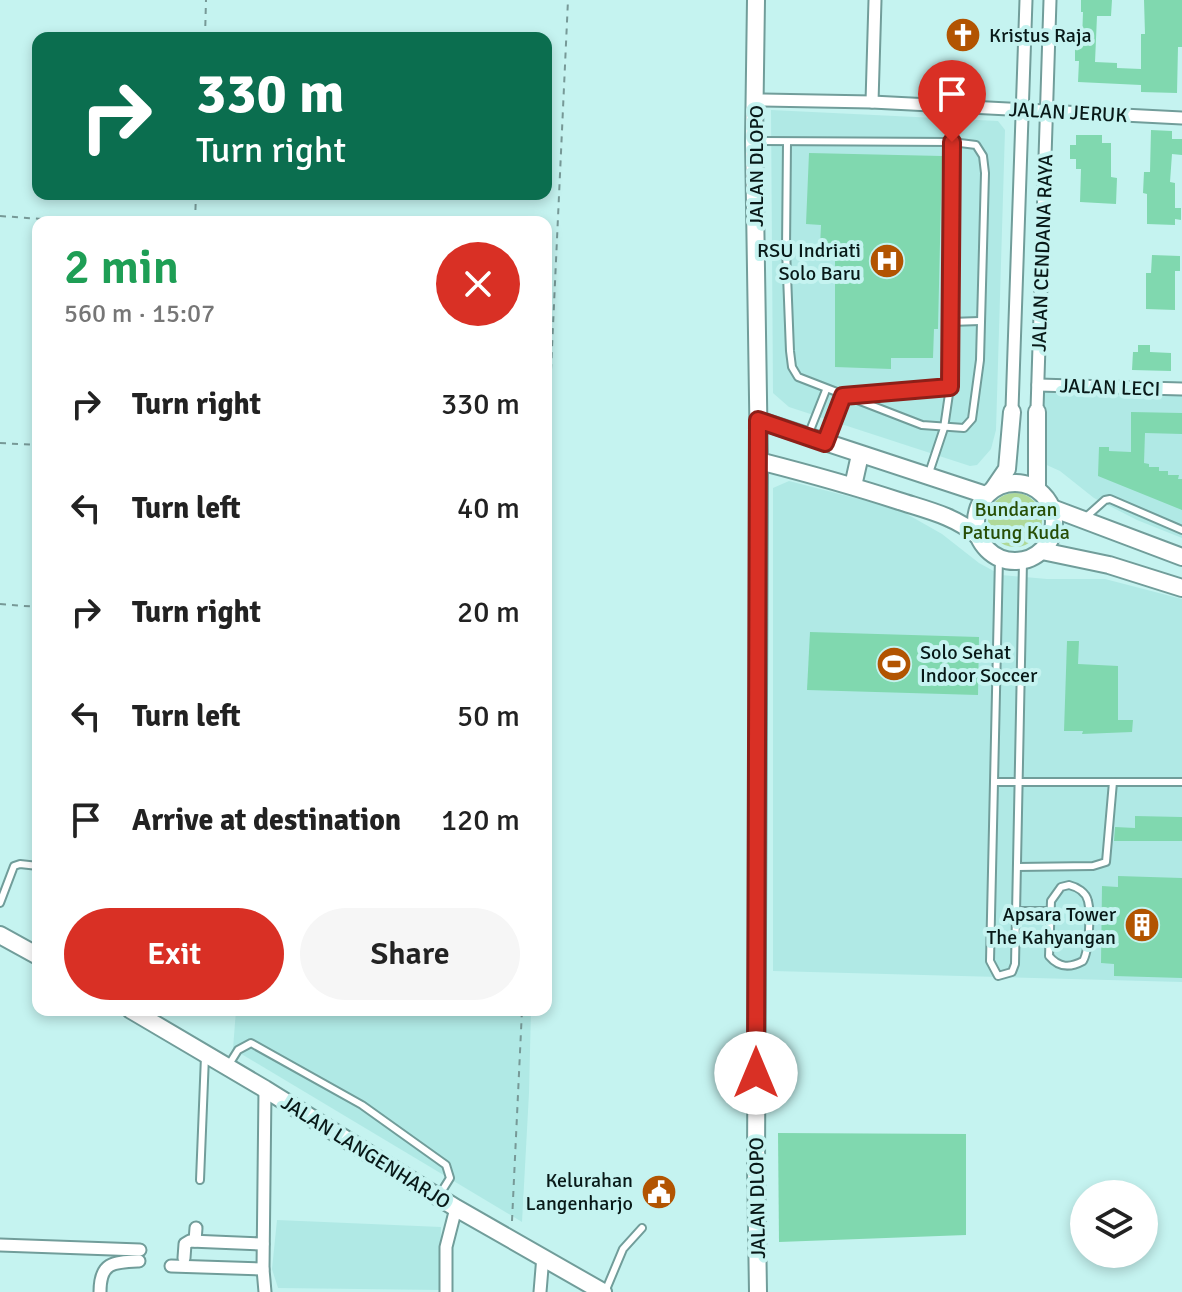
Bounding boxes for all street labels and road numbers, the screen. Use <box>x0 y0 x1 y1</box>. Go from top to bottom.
street label: JALAN JERUK <box>1008 97 1128 128</box>
street label: JALAN DLOPO <box>744 105 769 227</box>
street label: JALAN CENDANA RAYA <box>1027 154 1058 352</box>
street label: JALAN LECI <box>1059 373 1161 402</box>
street label: JALAN LANGENHARJO <box>277 1090 455 1215</box>
street label: JALAN DLOPO <box>744 1137 771 1259</box>

